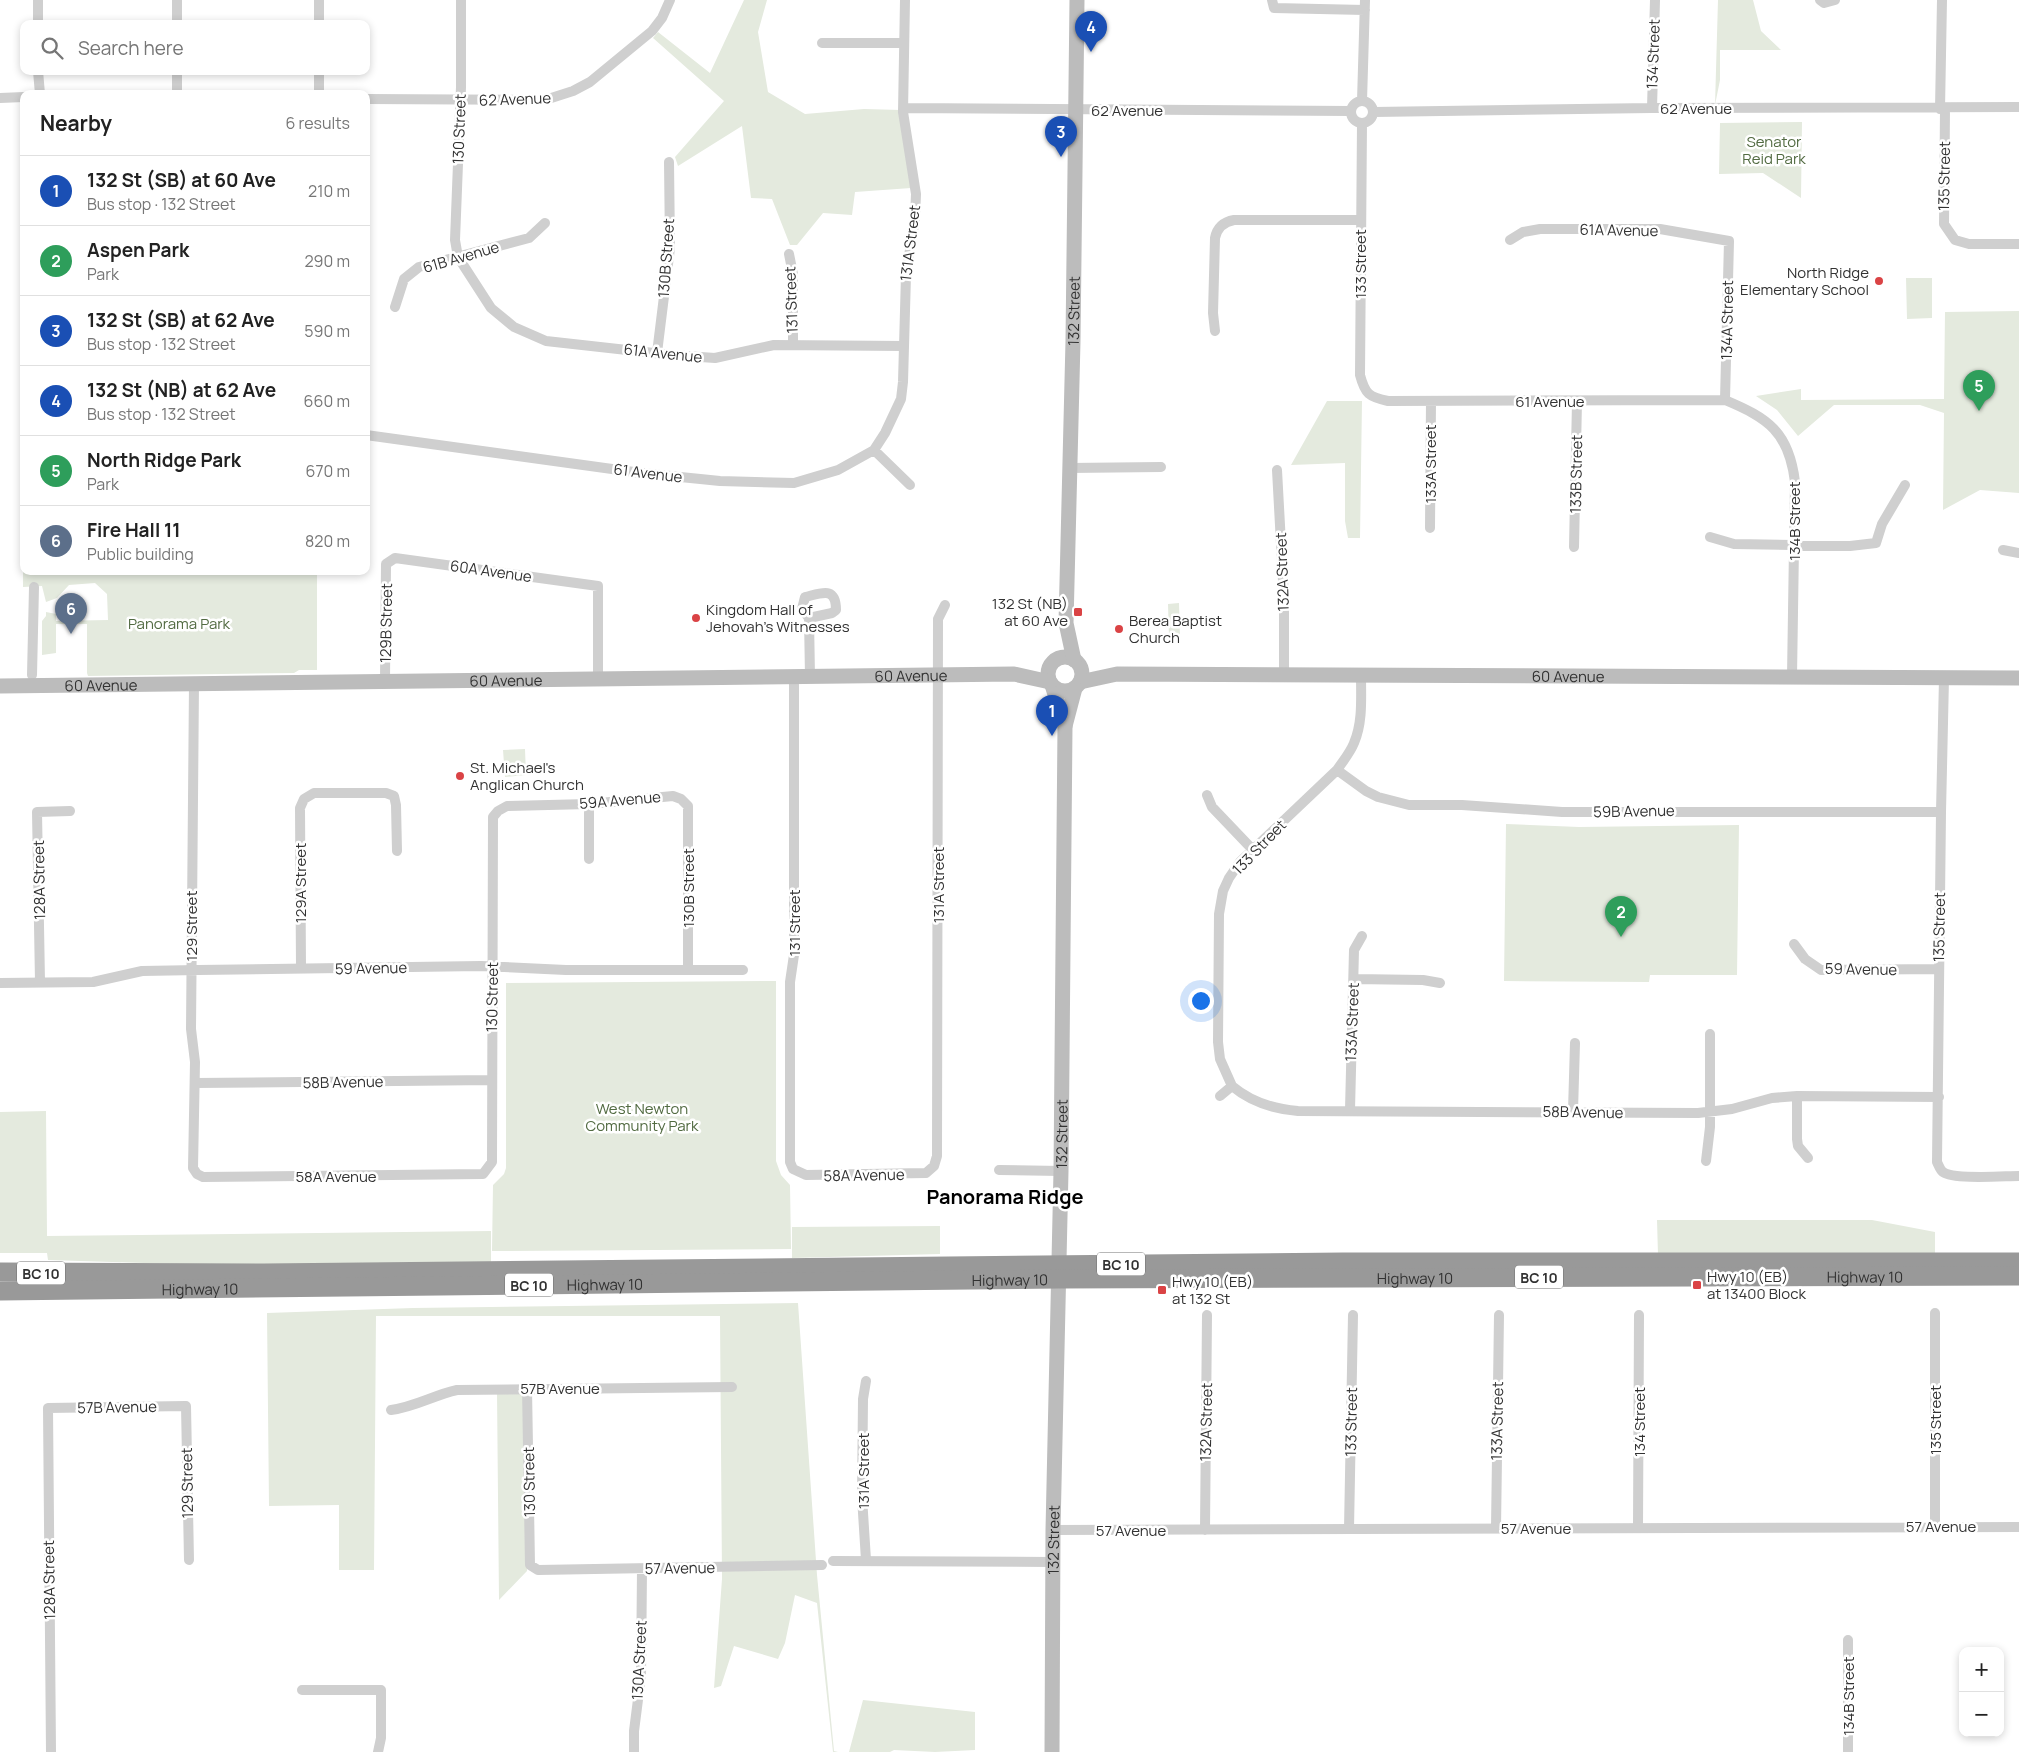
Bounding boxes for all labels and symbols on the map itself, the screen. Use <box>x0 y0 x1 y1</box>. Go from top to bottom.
pin: 4 <box>1075 11 1107 52</box>
street label: 134 Street <box>1641 19 1665 89</box>
street label: 62 Avenue <box>479 87 552 111</box>
street label: 130 Street <box>447 93 471 165</box>
street label: 62 Avenue <box>1660 98 1732 119</box>
street label: 62 Avenue <box>1091 100 1163 121</box>
pin: 3 <box>1045 116 1077 157</box>
park label: Senator Reid Park <box>1742 131 1806 169</box>
street label: 135 Street <box>1933 141 1955 211</box>
street label: 131A Street <box>895 204 925 282</box>
street label: 130B Street <box>653 218 679 298</box>
street label: 61A Avenue <box>1579 219 1659 241</box>
street label: 133 Street <box>1350 229 1371 299</box>
street label: 61B Avenue <box>420 236 502 278</box>
place label: North Ridge Elementary School <box>1740 262 1869 300</box>
street label: 131 Street <box>779 266 803 334</box>
marker: North Ridge Elementary School <box>1873 275 1885 287</box>
street label: 132 Street <box>1062 276 1084 346</box>
street label: 134A Street <box>1716 280 1738 360</box>
street label: 61A Avenue <box>623 338 704 368</box>
pin: 5 <box>1963 370 1995 411</box>
street label: 61 Avenue <box>1515 391 1585 412</box>
street label: 133A Street <box>1420 425 1441 504</box>
street label: 133B Street <box>1565 434 1587 514</box>
street label: 61 Avenue <box>612 458 684 488</box>
street label: 134B Street <box>1784 481 1805 561</box>
street label: 132A Street <box>1270 532 1294 612</box>
street label: 60A Avenue <box>449 555 533 587</box>
street label: 129B Street <box>375 583 397 663</box>
pin: 6 <box>55 593 87 634</box>
place label: 132 St (NB) at 60 Ave <box>992 593 1068 631</box>
place label: Kingdom Hall of Jehovah's Witnesses <box>706 599 850 637</box>
marker: 132 St (NB) at 60 Ave <box>1072 606 1084 618</box>
place label: Berea Baptist Church <box>1129 610 1222 648</box>
marker: Kingdom Hall of Jehovah's Witnesses <box>690 612 702 624</box>
park label: Panorama Park <box>128 613 231 634</box>
marker: Berea Baptist Church <box>1113 623 1125 635</box>
street label: 60 Avenue <box>874 664 948 686</box>
street label: 60 Avenue <box>1532 665 1605 687</box>
street label: 60 Avenue <box>469 669 543 691</box>
street label: 60 Avenue <box>64 674 138 696</box>
pin: 1 <box>1036 695 1068 736</box>
place label: St. Michael's Anglican Church <box>470 757 584 795</box>
marker: St. Michael's Anglican Church <box>454 770 466 782</box>
street label: 59A Avenue <box>578 786 662 814</box>
street label: 59B Avenue <box>1593 800 1675 822</box>
street label: 133 Street <box>1227 815 1291 879</box>
street label: 128A Street <box>28 840 50 920</box>
street label: 129A Street <box>290 843 311 923</box>
street label: 131A Street <box>928 847 949 923</box>
street label: 130B Street <box>678 848 699 928</box>
street label: 131 Street <box>784 889 805 957</box>
street label: 129 Street <box>181 891 202 961</box>
street label: 135 Street <box>1928 892 1950 962</box>
pin: 2 <box>1605 896 1637 937</box>
street label: 59 Avenue <box>335 957 408 979</box>
street label: 59 Avenue <box>1825 958 1898 980</box>
street label: 130 Street <box>481 962 503 1032</box>
street label: 133A Street <box>1340 982 1364 1062</box>
your location <box>1188 988 1214 1014</box>
street label: 58B Avenue <box>302 1071 384 1093</box>
park label: West Newton Community Park <box>586 1098 699 1136</box>
street label: 132 Street <box>1051 1099 1072 1169</box>
street label: 58B Avenue <box>1542 1101 1624 1123</box>
street label: 58A Avenue <box>823 1164 905 1186</box>
street label: 58A Avenue <box>295 1166 377 1187</box>
district label: Panorama Ridge <box>927 1183 1084 1210</box>
road number: BC 10 <box>1097 1252 1145 1276</box>
road number: BC 10 <box>17 1262 65 1284</box>
road number: BC 10 <box>1515 1266 1563 1288</box>
place label: Hwy 10 (EB) at 13400 Block <box>1707 1266 1806 1304</box>
street label: Highway 10 <box>1827 1266 1903 1287</box>
street label: Highway 10 <box>1377 1267 1453 1289</box>
street label: Highway 10 <box>972 1269 1048 1290</box>
place label: Hwy 10 (EB) at 132 St <box>1172 1271 1253 1309</box>
street label: Highway 10 <box>567 1273 643 1295</box>
road number: BC 10 <box>505 1274 553 1296</box>
street label: Highway 10 <box>162 1278 238 1300</box>
marker: Hwy 10 (EB) at 13400 Block <box>1691 1279 1703 1291</box>
marker: Hwy 10 (EB) at 132 St <box>1156 1284 1168 1296</box>
street label: 57B Avenue <box>520 1378 600 1399</box>
street label: 133A Street <box>1486 1381 1508 1461</box>
street label: 132A Street <box>1195 1382 1217 1462</box>
street label: 135 Street <box>1925 1385 1946 1455</box>
street label: 133 Street <box>1340 1387 1362 1457</box>
street label: 134 Street <box>1629 1387 1650 1457</box>
street label: 57B Avenue <box>77 1396 157 1418</box>
street label: 131A Street <box>853 1433 874 1509</box>
street label: 129 Street <box>176 1447 198 1519</box>
street label: 130 Street <box>518 1447 540 1517</box>
street label: 132 Street <box>1042 1505 1064 1575</box>
street label: 57 Avenue <box>1906 1516 1977 1537</box>
street label: 57 Avenue <box>1501 1518 1572 1539</box>
street label: 57 Avenue <box>1096 1520 1167 1541</box>
street label: 128A Street <box>38 1540 60 1620</box>
street label: 57 Avenue <box>645 1557 716 1579</box>
street label: 130A Street <box>626 1620 652 1700</box>
street label: 134B Street <box>1838 1656 1859 1736</box>

